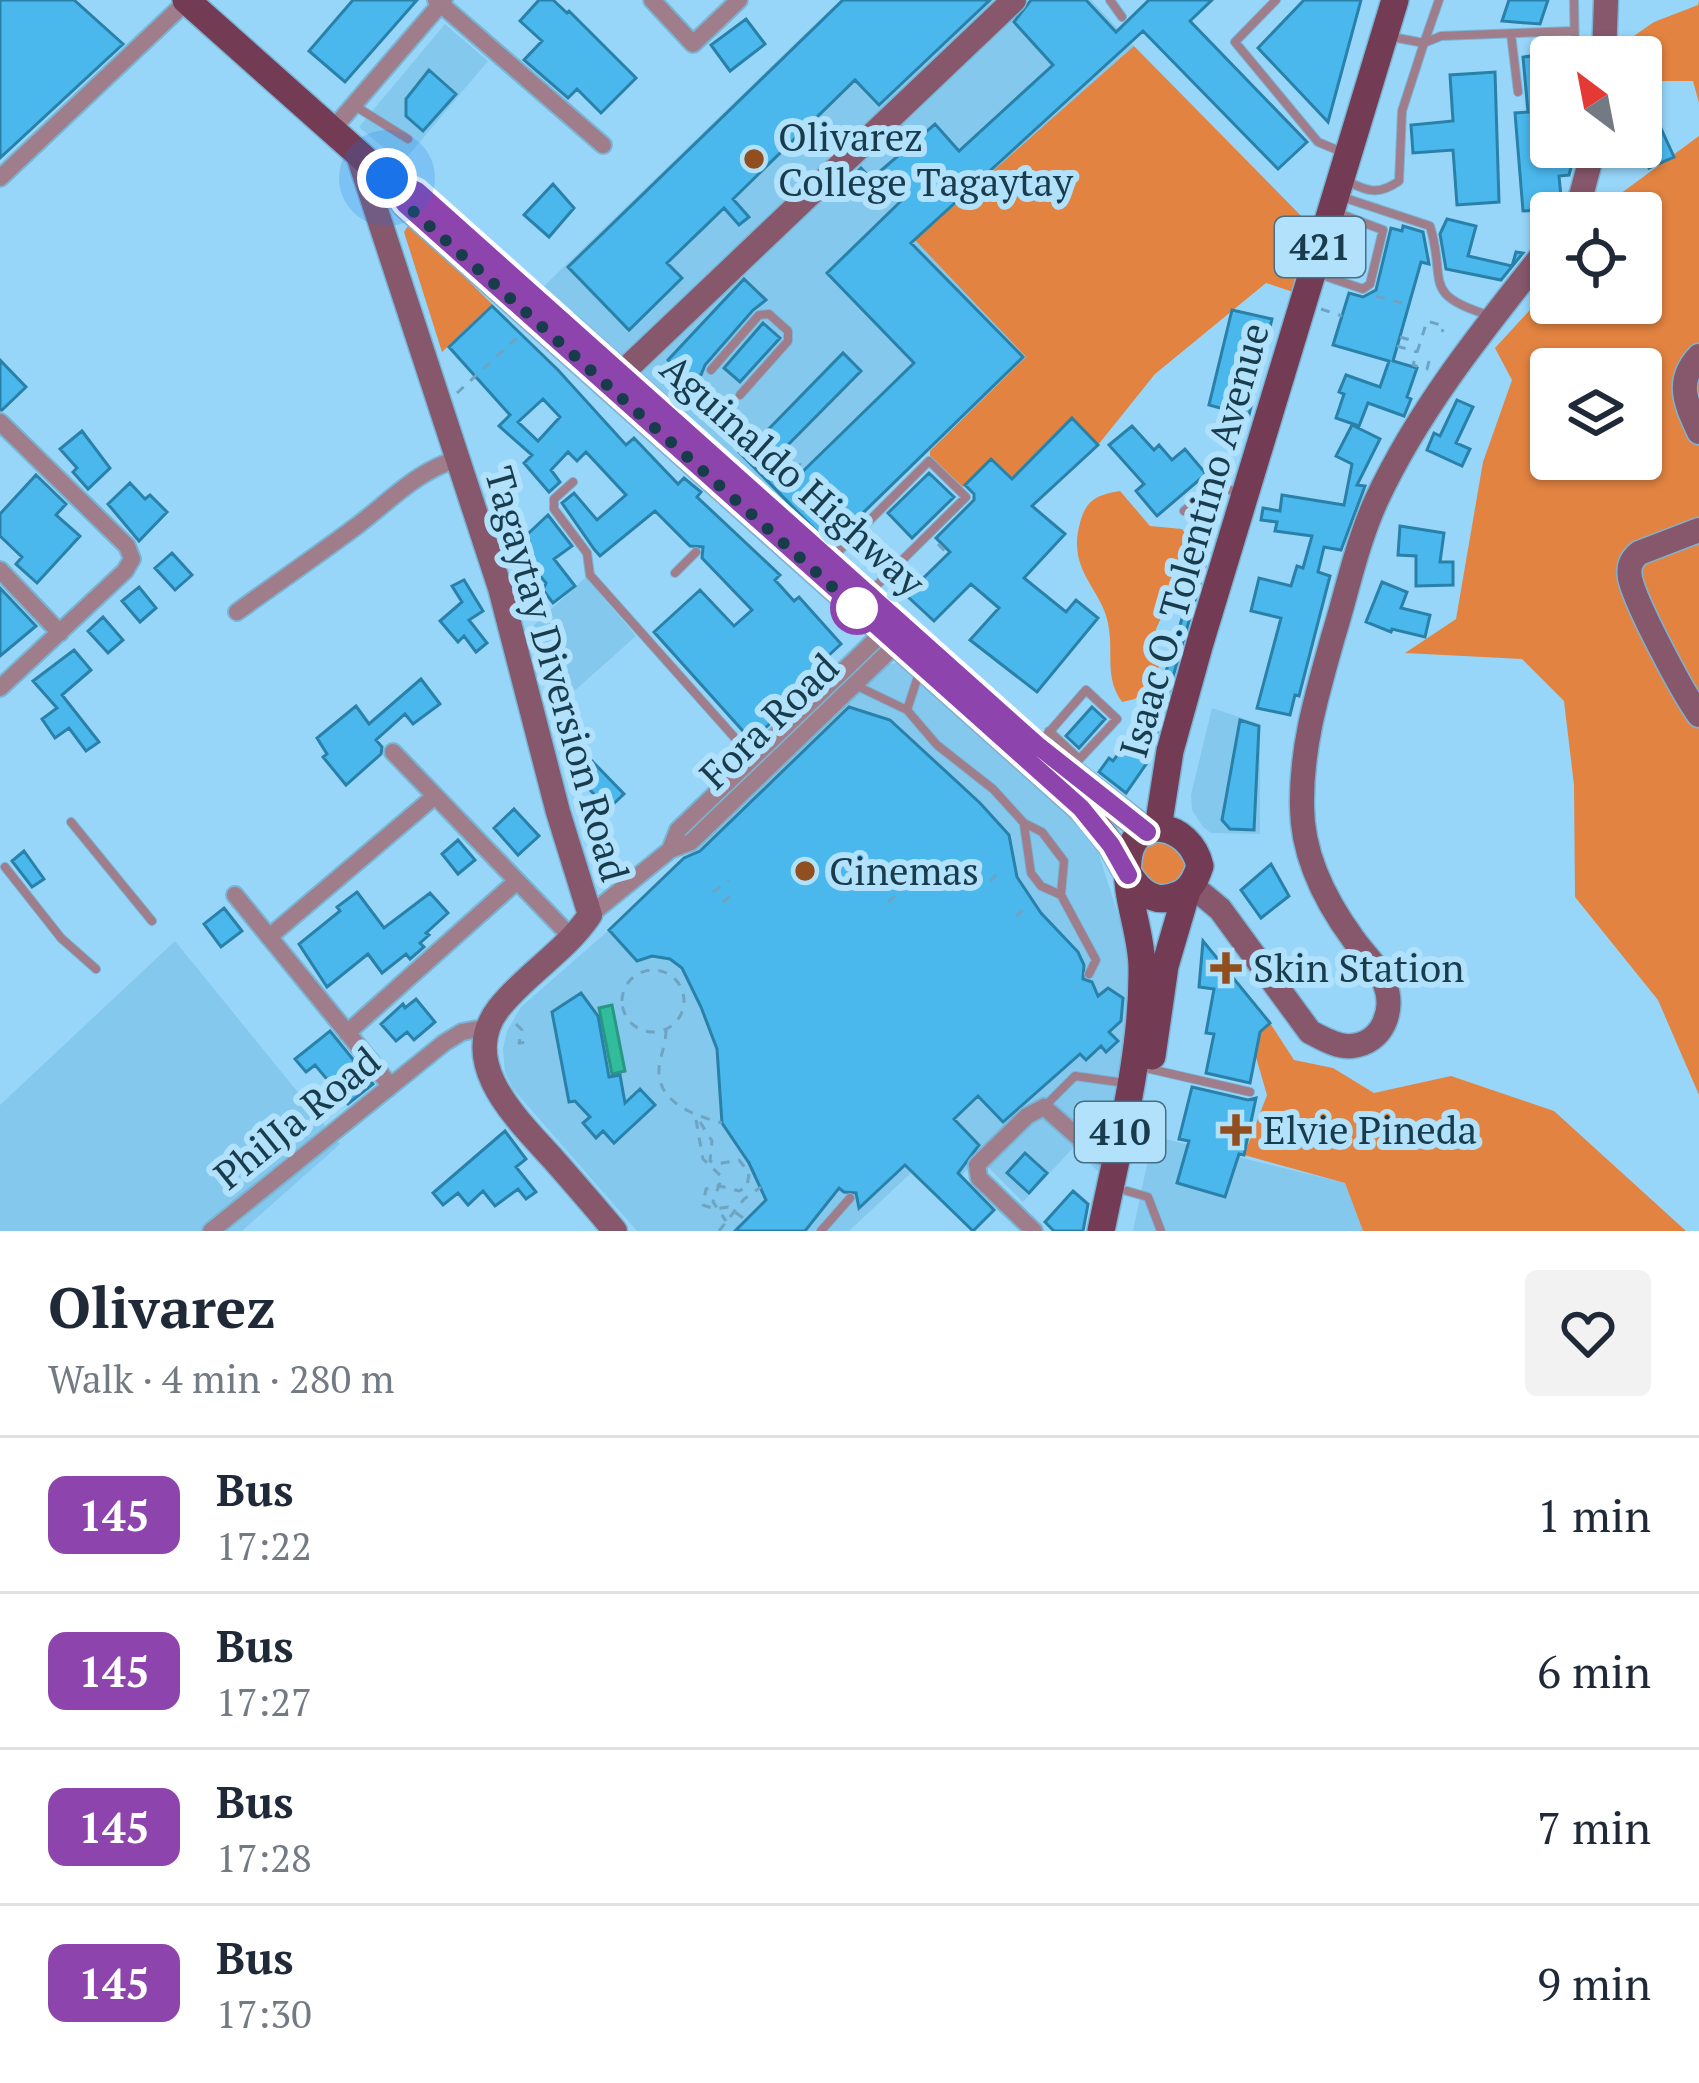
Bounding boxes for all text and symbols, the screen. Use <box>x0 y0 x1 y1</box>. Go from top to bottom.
north arrow <box>1530 36 1662 168</box>
map controls <box>1530 36 1662 480</box>
place label: Olivarez College Tagaytay <box>778 110 1074 207</box>
marker: Olivarez College Tagaytay <box>741 146 767 172</box>
your location <box>357 148 417 208</box>
button: locate <box>1530 192 1662 324</box>
road number: 421 <box>1275 217 1365 277</box>
street label: Isaac O. Tolentino Avenue <box>1106 317 1280 763</box>
street label: Aguinaldo Highway <box>651 342 938 608</box>
button: layers <box>1530 348 1662 480</box>
street label: Tagaytay Diversion Road <box>474 460 642 887</box>
unlabelled marker <box>832 583 882 633</box>
street label: Fora Road <box>688 641 849 799</box>
place label: Cinemas <box>829 844 979 896</box>
marker: Cinemas <box>792 858 818 884</box>
place label: Skin Station <box>1253 941 1464 993</box>
marker: Skin Station <box>1210 952 1242 984</box>
street label: PhilJa Road <box>203 1034 390 1200</box>
road number: 410 <box>1075 1102 1165 1162</box>
place label: Elvie Pineda <box>1263 1103 1477 1155</box>
marker: Elvie Pineda <box>1220 1114 1252 1146</box>
text: Olivarez <box>48 1269 276 1344</box>
button: heart <box>1525 1270 1651 1396</box>
text: Walk · 4 min · 280 m <box>48 1352 394 1404</box>
text: Bus <box>216 1459 294 1519</box>
text: 1 min <box>1537 1485 1651 1545</box>
text: 145 <box>78 1487 150 1543</box>
text: 17:22 <box>216 1519 312 1571</box>
text: Bus <box>216 1615 294 1675</box>
text: 6 min <box>1537 1641 1651 1701</box>
text: 145 <box>78 1643 150 1699</box>
text: 17:27 <box>216 1675 312 1727</box>
text: Bus <box>216 1771 294 1831</box>
text: 7 min <box>1537 1797 1651 1857</box>
text: 145 <box>78 1799 150 1855</box>
text: 17:28 <box>216 1831 312 1883</box>
text: Bus <box>216 1927 294 1987</box>
text: 9 min <box>1537 1953 1651 2013</box>
text: 145 <box>78 1955 150 2011</box>
text: 17:30 <box>216 1987 312 2039</box>

